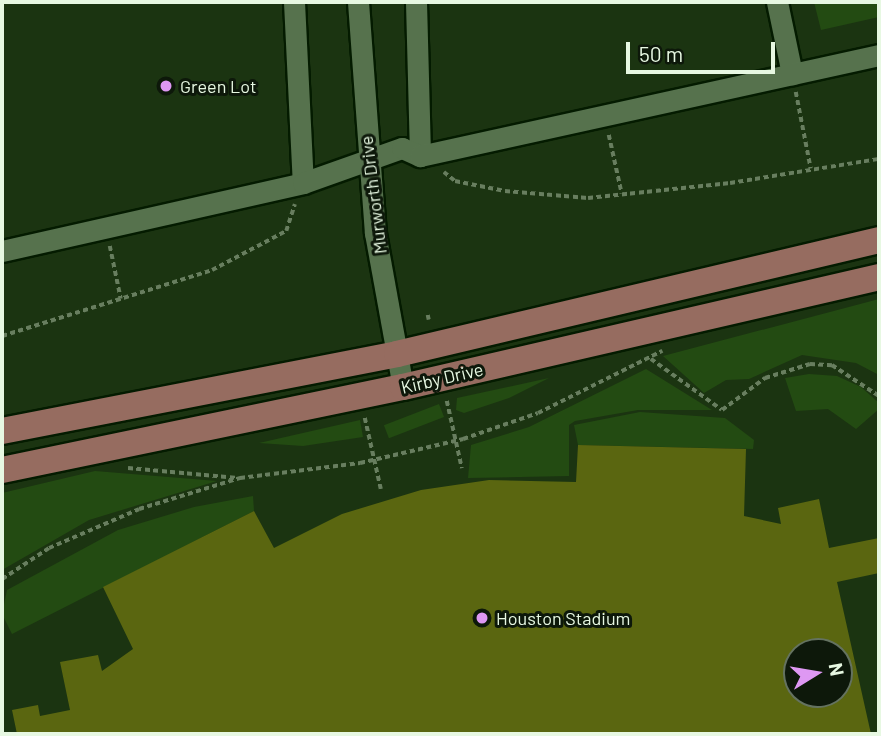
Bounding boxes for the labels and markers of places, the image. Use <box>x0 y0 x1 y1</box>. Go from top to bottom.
place label: Green Lot <box>180 75 256 97</box>
marker: Green Lot <box>158 78 174 94</box>
place label: Houston Stadium <box>496 607 630 629</box>
marker: Houston Stadium <box>474 610 490 626</box>

